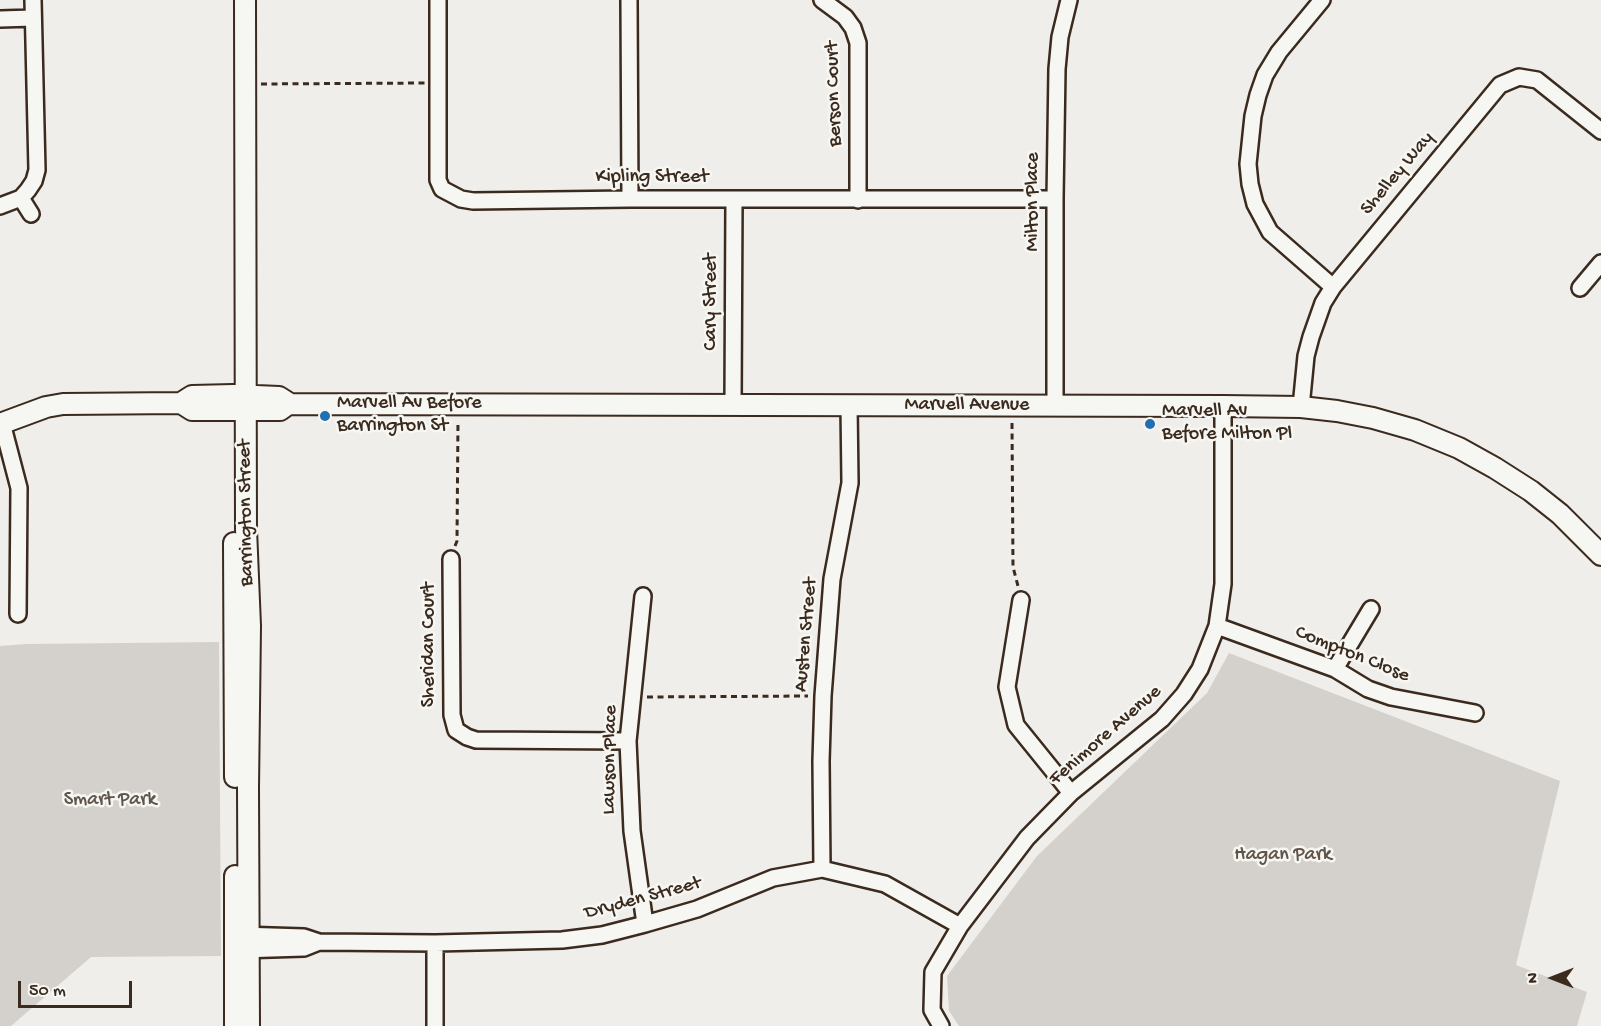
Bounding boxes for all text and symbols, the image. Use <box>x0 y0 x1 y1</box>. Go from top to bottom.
street label: Berson Court <box>821 41 849 147</box>
street label: Shelley Way <box>1356 127 1440 221</box>
street label: Milton Place <box>1022 152 1046 252</box>
street label: Kipling Street <box>596 166 708 190</box>
street label: Cary Street <box>700 254 724 350</box>
place label: Marvell Av Before Barrington St <box>337 392 482 439</box>
street label: Marvell Avenue <box>905 394 1029 418</box>
place label: Marvell Av Before Milton Pl <box>1162 400 1292 447</box>
marker: Marvell Av Before Barrington St <box>318 409 332 423</box>
marker: Marvell Av Before Milton Pl <box>1143 417 1157 431</box>
street label: Barrington Street <box>234 439 260 587</box>
street label: Austen Street <box>790 577 824 693</box>
street label: Sheridan Court <box>418 583 442 707</box>
street label: Compton Close <box>1291 621 1413 689</box>
street label: Fenimore Avenue <box>1045 681 1167 791</box>
street label: Lawson Place <box>598 705 624 815</box>
park label: Smart Park <box>64 789 156 813</box>
park label: Hagan Park <box>1234 844 1332 868</box>
street label: Dryden Street <box>582 872 704 926</box>
north arrow <box>1523 948 1583 1008</box>
scale bar <box>21 969 135 1007</box>
text: N <box>1525 973 1544 983</box>
text: 50 m <box>29 981 66 1002</box>

